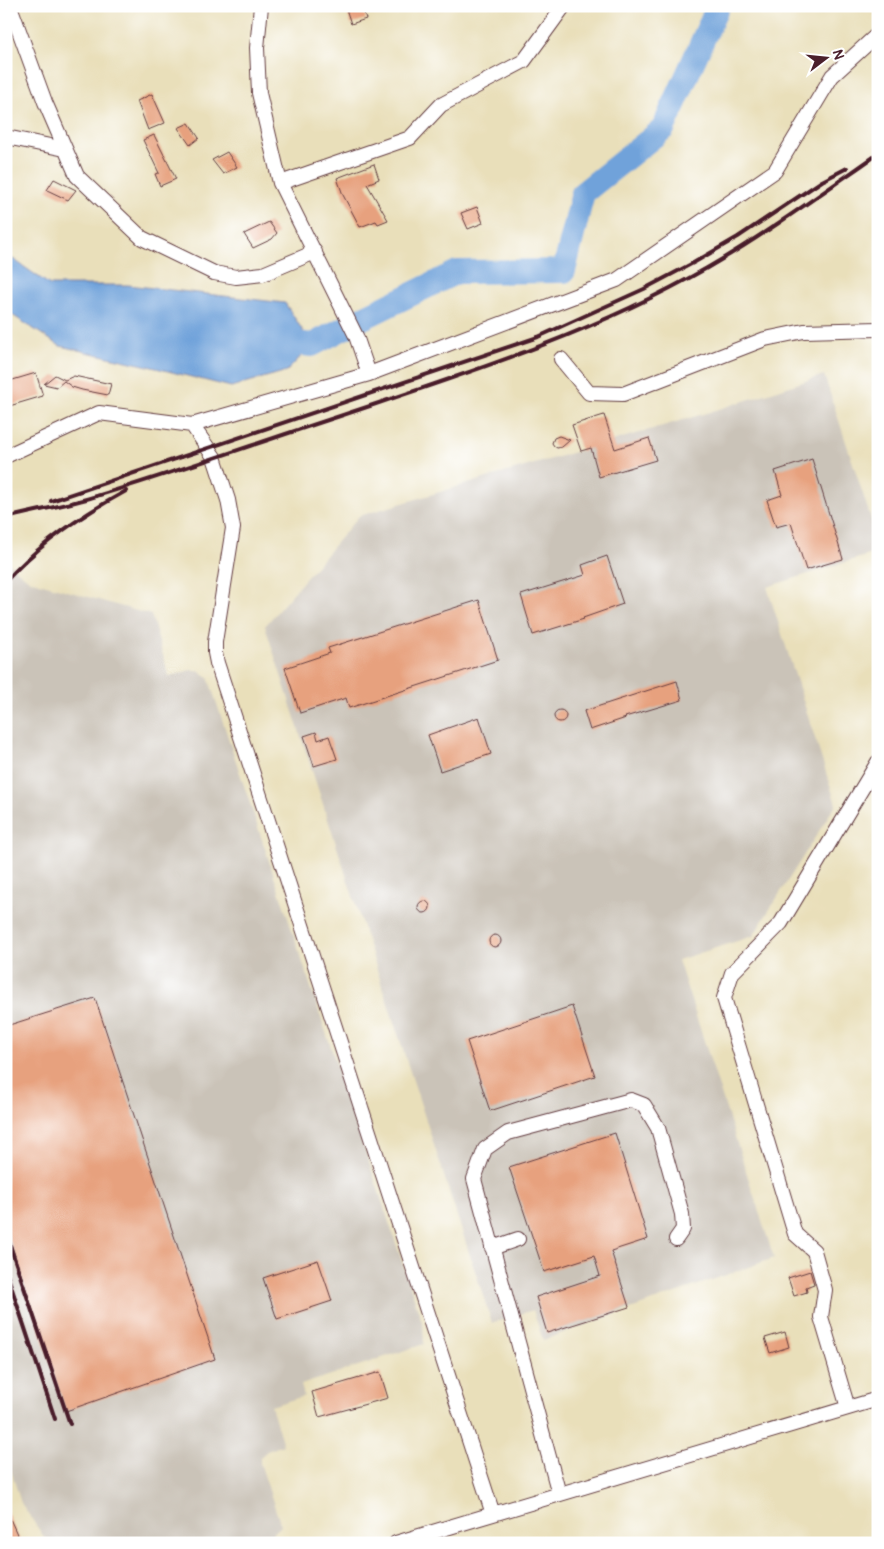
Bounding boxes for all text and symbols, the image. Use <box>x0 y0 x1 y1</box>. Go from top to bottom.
north arrow <box>802 32 852 82</box>
text: N <box>829 48 847 61</box>

